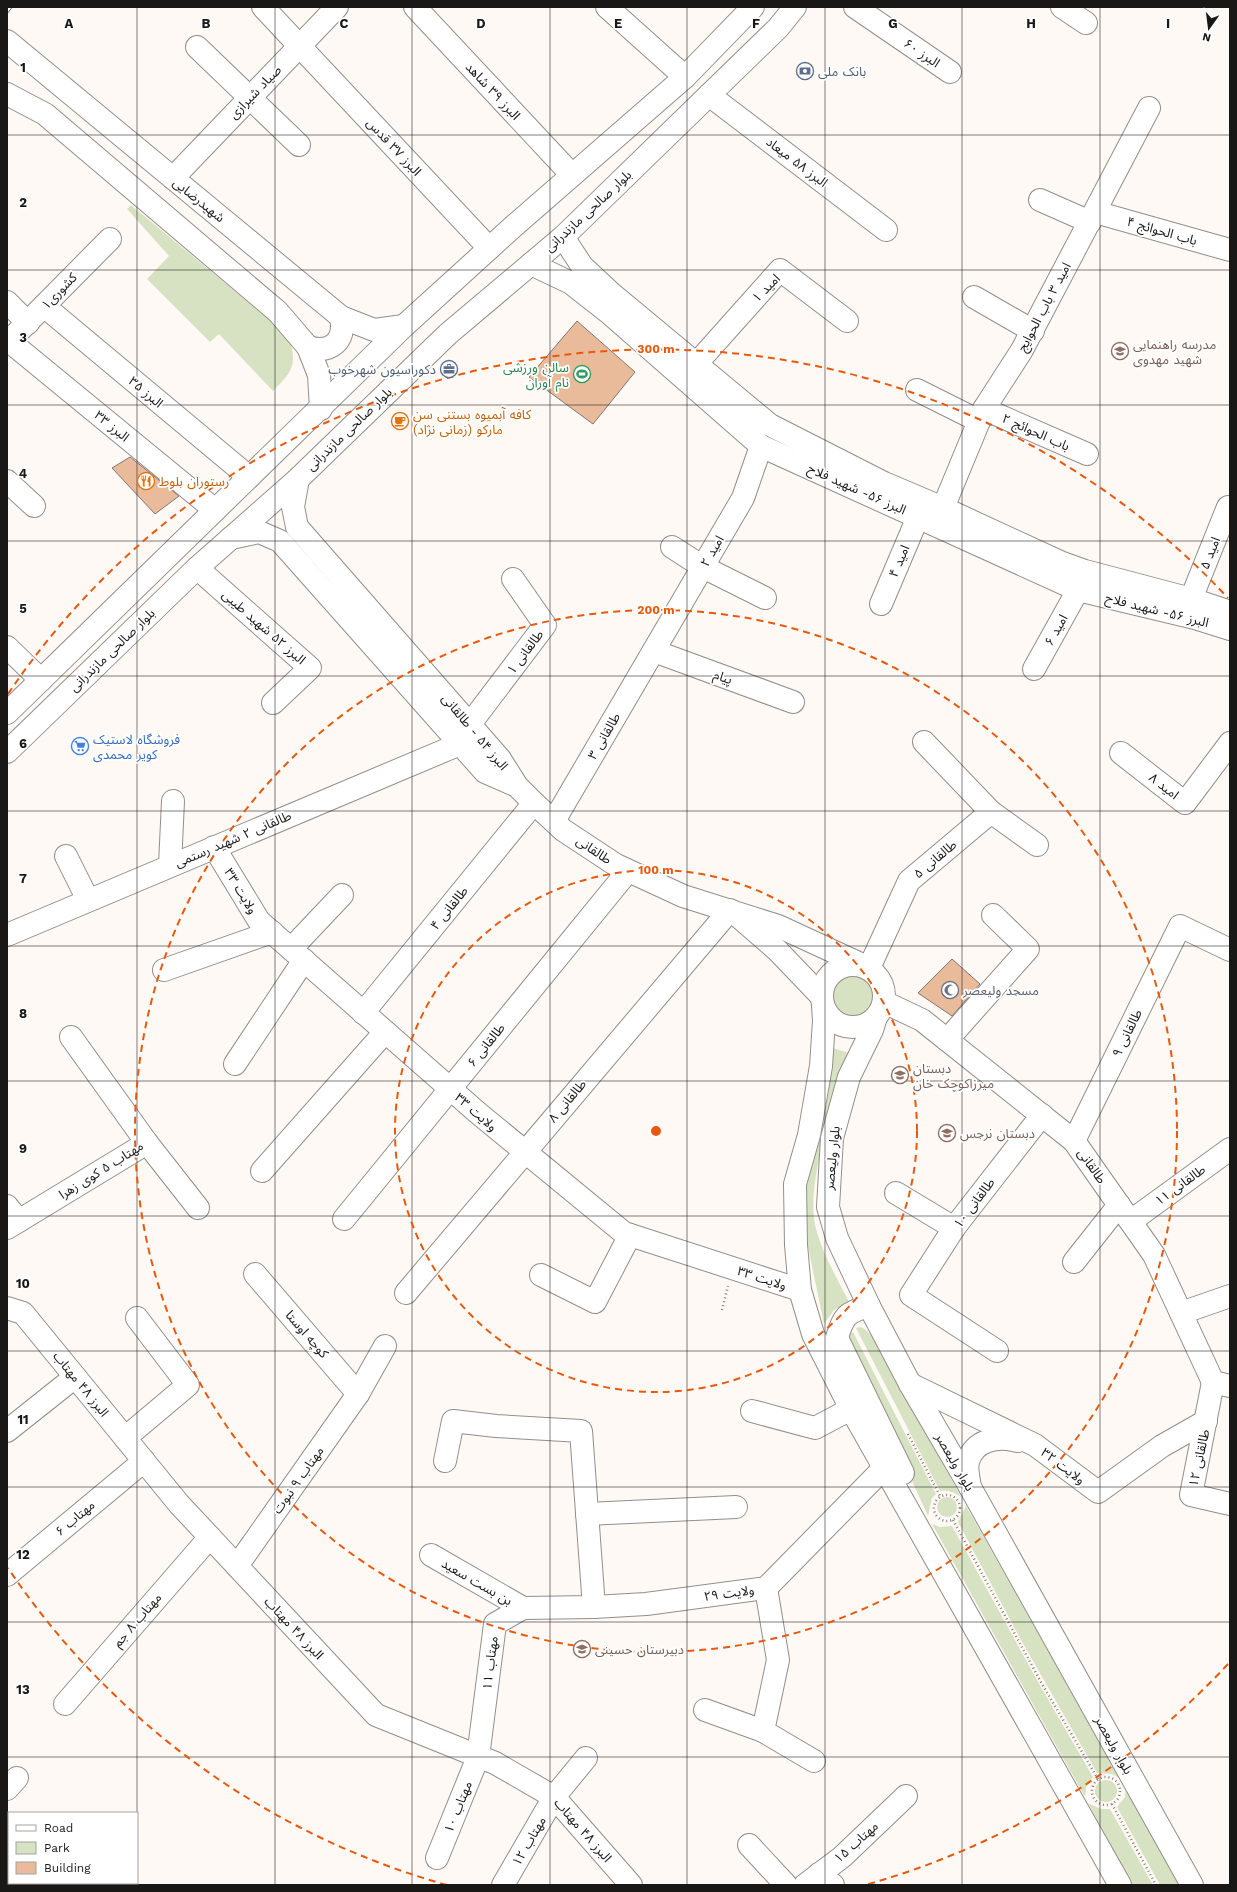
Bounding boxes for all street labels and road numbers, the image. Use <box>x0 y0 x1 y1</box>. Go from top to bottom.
street label: البرز ۶۰ <box>901 36 943 70</box>
street label: البرز ۳۹ شاهد <box>463 59 523 123</box>
street label: صیاد شیرازی <box>226 62 285 123</box>
street label: البرز ۳۷ قدس <box>363 115 424 180</box>
street label: البرز ۵۸ میعاد <box>763 134 831 190</box>
street label: بلوار صالحی مازندرانی <box>542 167 635 256</box>
street label: شهیدرضایی <box>170 175 228 226</box>
street label: باب الحوائج ۴ <box>1124 214 1199 251</box>
street label: امید ۳ باب الحوایج <box>1014 260 1076 356</box>
street label: کشوری۱ <box>38 269 81 313</box>
street label: امید ۱ <box>749 271 783 305</box>
street label: البرز ۳۵ <box>126 373 166 411</box>
street label: بلوار صالحی مازندرانی <box>303 384 396 474</box>
street label: البرز ۳۳ <box>92 408 132 444</box>
street label: باب الحوائج ۲ <box>999 410 1072 456</box>
street label: البرز ۵۶- شهید فلاح <box>804 461 909 520</box>
street label: امید ۲ <box>697 533 727 569</box>
street label: امید ۵ <box>1197 535 1223 571</box>
street label: امید ۴ <box>886 543 913 579</box>
street label: البرز ۵۲ شهید طیبی <box>219 587 309 668</box>
street label: البرز ۵۶- شهید فلاح <box>1103 590 1210 633</box>
street label: بلوار صالحی مازندرانی <box>66 605 159 695</box>
street label: امید ۶ <box>1041 612 1071 648</box>
street label: طالقانی ۱ <box>504 627 547 678</box>
street label: پیام <box>711 667 735 689</box>
street label: البرز ۵۴ - طالقانی <box>438 691 511 774</box>
street label: طالقانی ۳ <box>585 710 624 762</box>
street label: امید ۸ <box>1146 770 1182 802</box>
street label: طالقانی ۲ شهید رستمی <box>173 808 294 871</box>
street label: طالقانی <box>573 833 615 868</box>
street label: طالقانی ۵ <box>911 837 960 882</box>
street label: ولایت ٣۳ <box>221 865 261 917</box>
street label: طالقانی ۴ <box>427 883 472 933</box>
street label: طالقانی ۹ <box>1109 1007 1146 1060</box>
street label: طالقانی ۶ <box>464 1020 509 1070</box>
street label: طالقانی ۸ <box>545 1076 590 1126</box>
street label: ولایت ٣۳ <box>452 1090 500 1134</box>
street label: بلوار ولیعصر <box>821 1125 843 1192</box>
street label: مهتاب ۵ کوی زهرا <box>56 1138 147 1203</box>
street label: طالقانی <box>1074 1146 1110 1187</box>
street label: طالقانی ۱۱ <box>1152 1162 1209 1209</box>
street label: طالقانی ۱۰ <box>950 1175 999 1232</box>
street label: ولایت ٣۳ <box>736 1263 789 1293</box>
street label: کوچه اوستا <box>281 1307 332 1362</box>
street label: البرز ۴۸ مهتاب <box>49 1348 112 1420</box>
street label: طالقانی ۱۲ <box>1186 1428 1213 1488</box>
street label: بلوار ولیعصر <box>932 1430 978 1494</box>
street label: مهتاب ۹ نبوت <box>269 1443 328 1517</box>
street label: ولایت ۳۲ <box>1038 1445 1088 1487</box>
street label: مهتاب ۶ <box>52 1497 99 1540</box>
street label: بن بست سعید <box>438 1556 515 1609</box>
street label: ولایت ٢٩ <box>703 1582 755 1604</box>
street label: مهتاب ۸ جم <box>110 1590 167 1652</box>
street label: البرز ۴۸ مهتاب <box>261 1594 327 1663</box>
street label: مهتاب ۱۱ <box>479 1635 502 1691</box>
street label: بلوار ولیعصر <box>1091 1712 1136 1777</box>
street label: مهتاب ۱۰ <box>441 1779 476 1835</box>
street label: البرز ۴۸ مهتاب <box>550 1795 615 1866</box>
street label: مهتاب ۱۲ <box>509 1814 550 1869</box>
street label: مهتاب ۱۵ <box>831 1818 882 1866</box>

